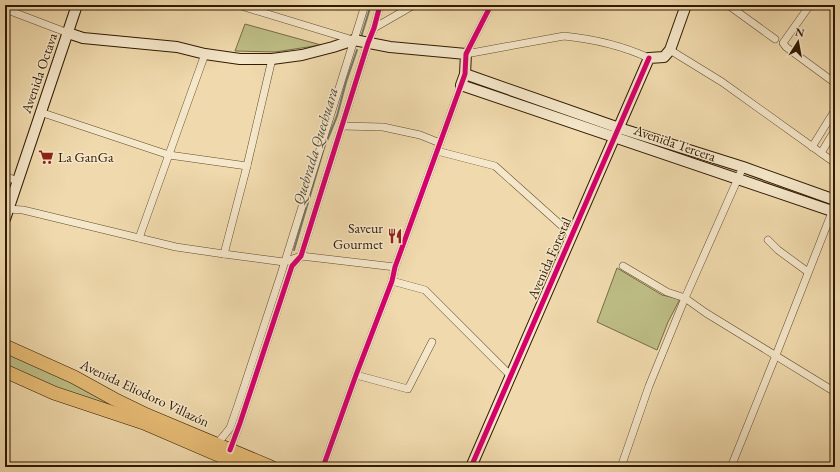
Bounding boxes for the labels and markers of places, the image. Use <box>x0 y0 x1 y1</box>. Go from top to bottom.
supermarket icon: La GanGa <box>37 148 55 166</box>
place label: La GanGa <box>58 148 114 166</box>
place label: Saveur Gourmet <box>333 219 384 253</box>
restaurant icon: Saveur Gourmet <box>386 227 404 245</box>

